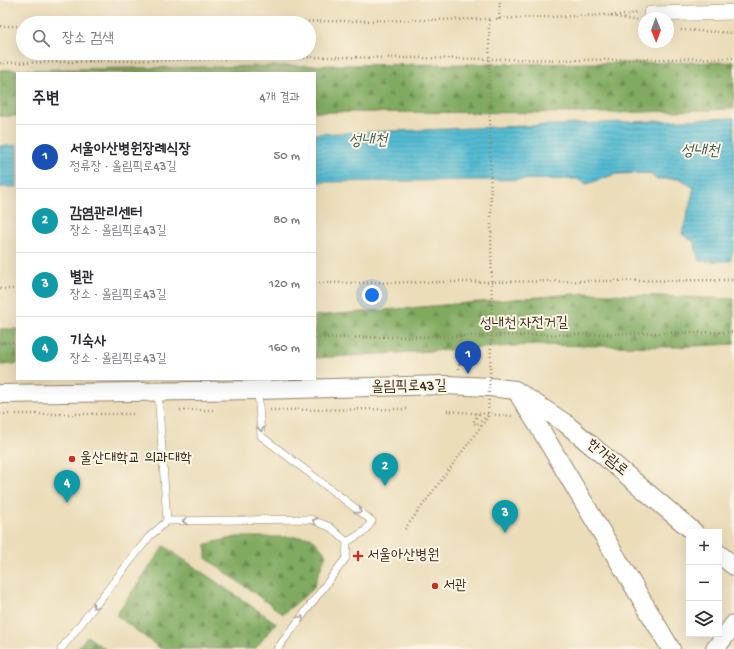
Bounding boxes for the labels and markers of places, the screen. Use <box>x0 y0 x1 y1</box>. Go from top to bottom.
pin: 1 <box>455 341 481 374</box>
place label: 울산대학교 의과대학 <box>80 450 192 468</box>
pin: 2 <box>372 453 398 486</box>
marker: 울산대학교 의과대학 <box>67 454 77 464</box>
pin: 4 <box>54 470 80 503</box>
pin: 3 <box>492 500 518 533</box>
place label: 서울아산병원 <box>367 547 439 565</box>
marker: 서울아산병원 <box>352 550 364 562</box>
place label: 서관 <box>443 577 467 595</box>
marker: 서관 <box>430 581 440 591</box>

